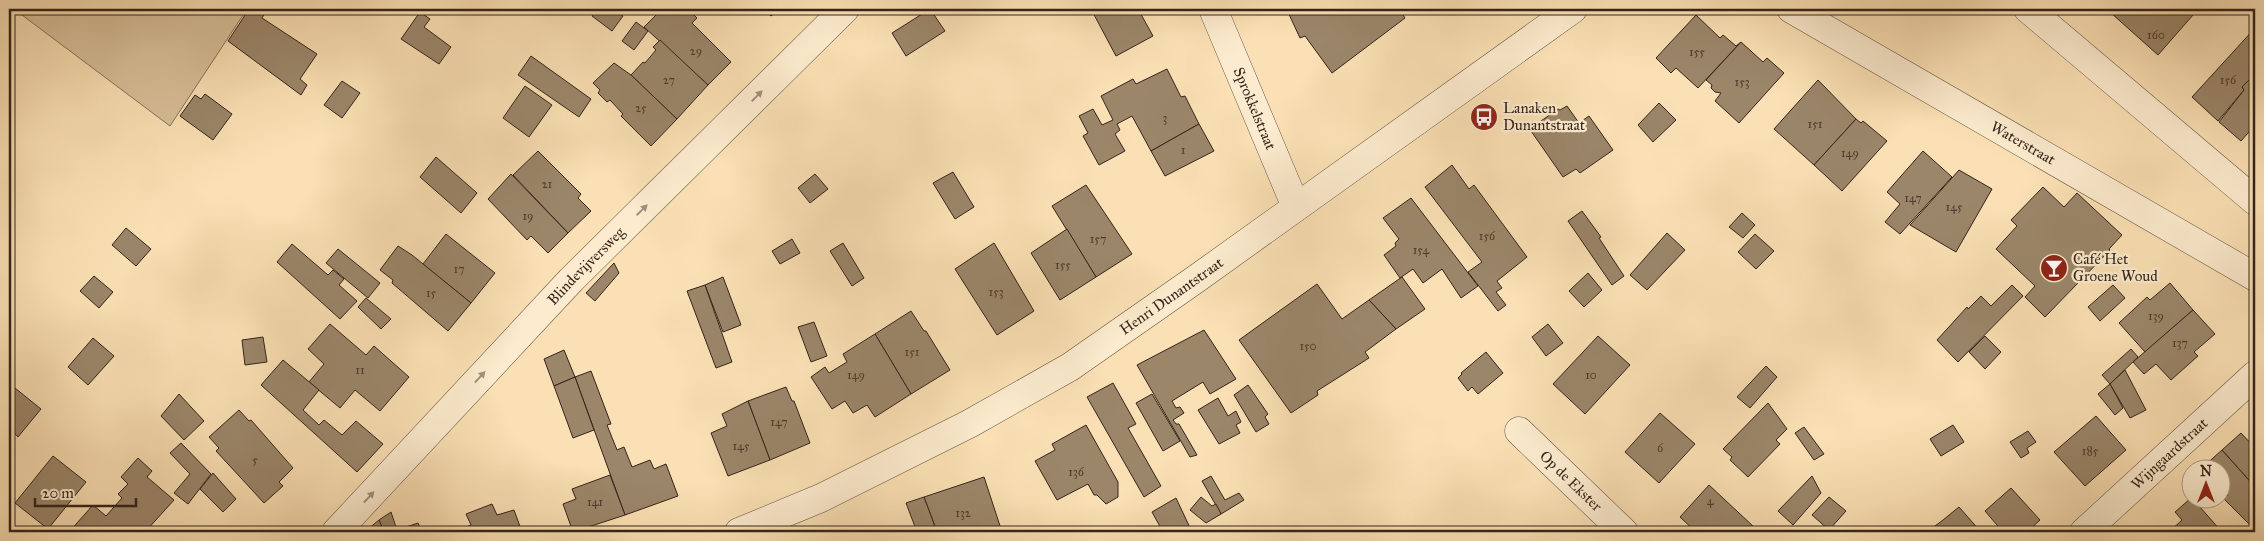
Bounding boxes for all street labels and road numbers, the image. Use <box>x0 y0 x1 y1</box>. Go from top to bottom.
street label: Sprokkelstraat <box>1229 65 1280 153</box>
street label: Waterstraat <box>1988 117 2059 169</box>
street label: Blindevijversweg <box>543 223 629 309</box>
street label: Henri Dunantstraat <box>1116 253 1227 339</box>
street label: Wijngaardstraat <box>2128 414 2212 493</box>
street label: Op de Ekster <box>1536 447 1606 515</box>

